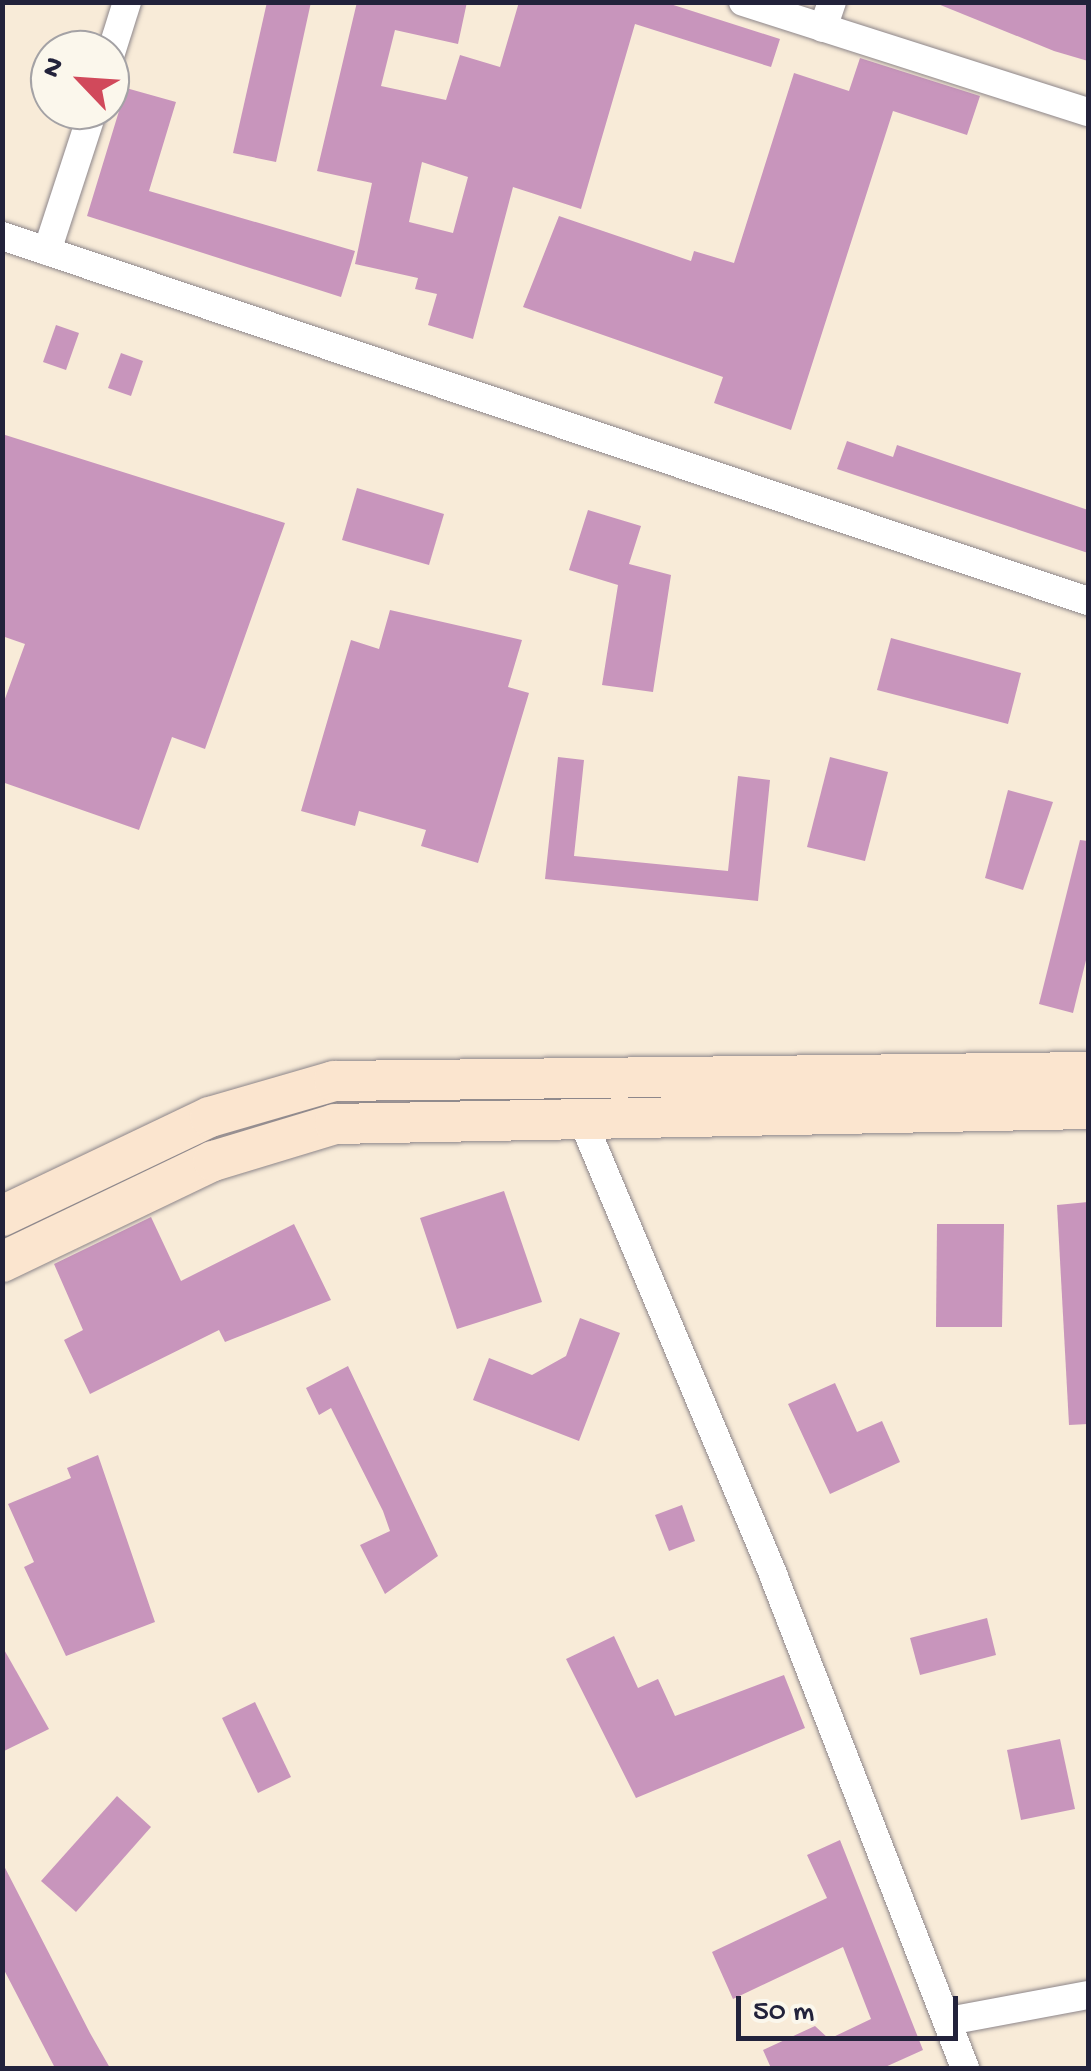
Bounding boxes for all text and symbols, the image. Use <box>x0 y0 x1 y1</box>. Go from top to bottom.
north arrow <box>30 30 130 130</box>
text: N <box>35 53 73 83</box>
scale bar <box>741 1976 964 2038</box>
text: 50 m <box>753 1996 814 2031</box>

